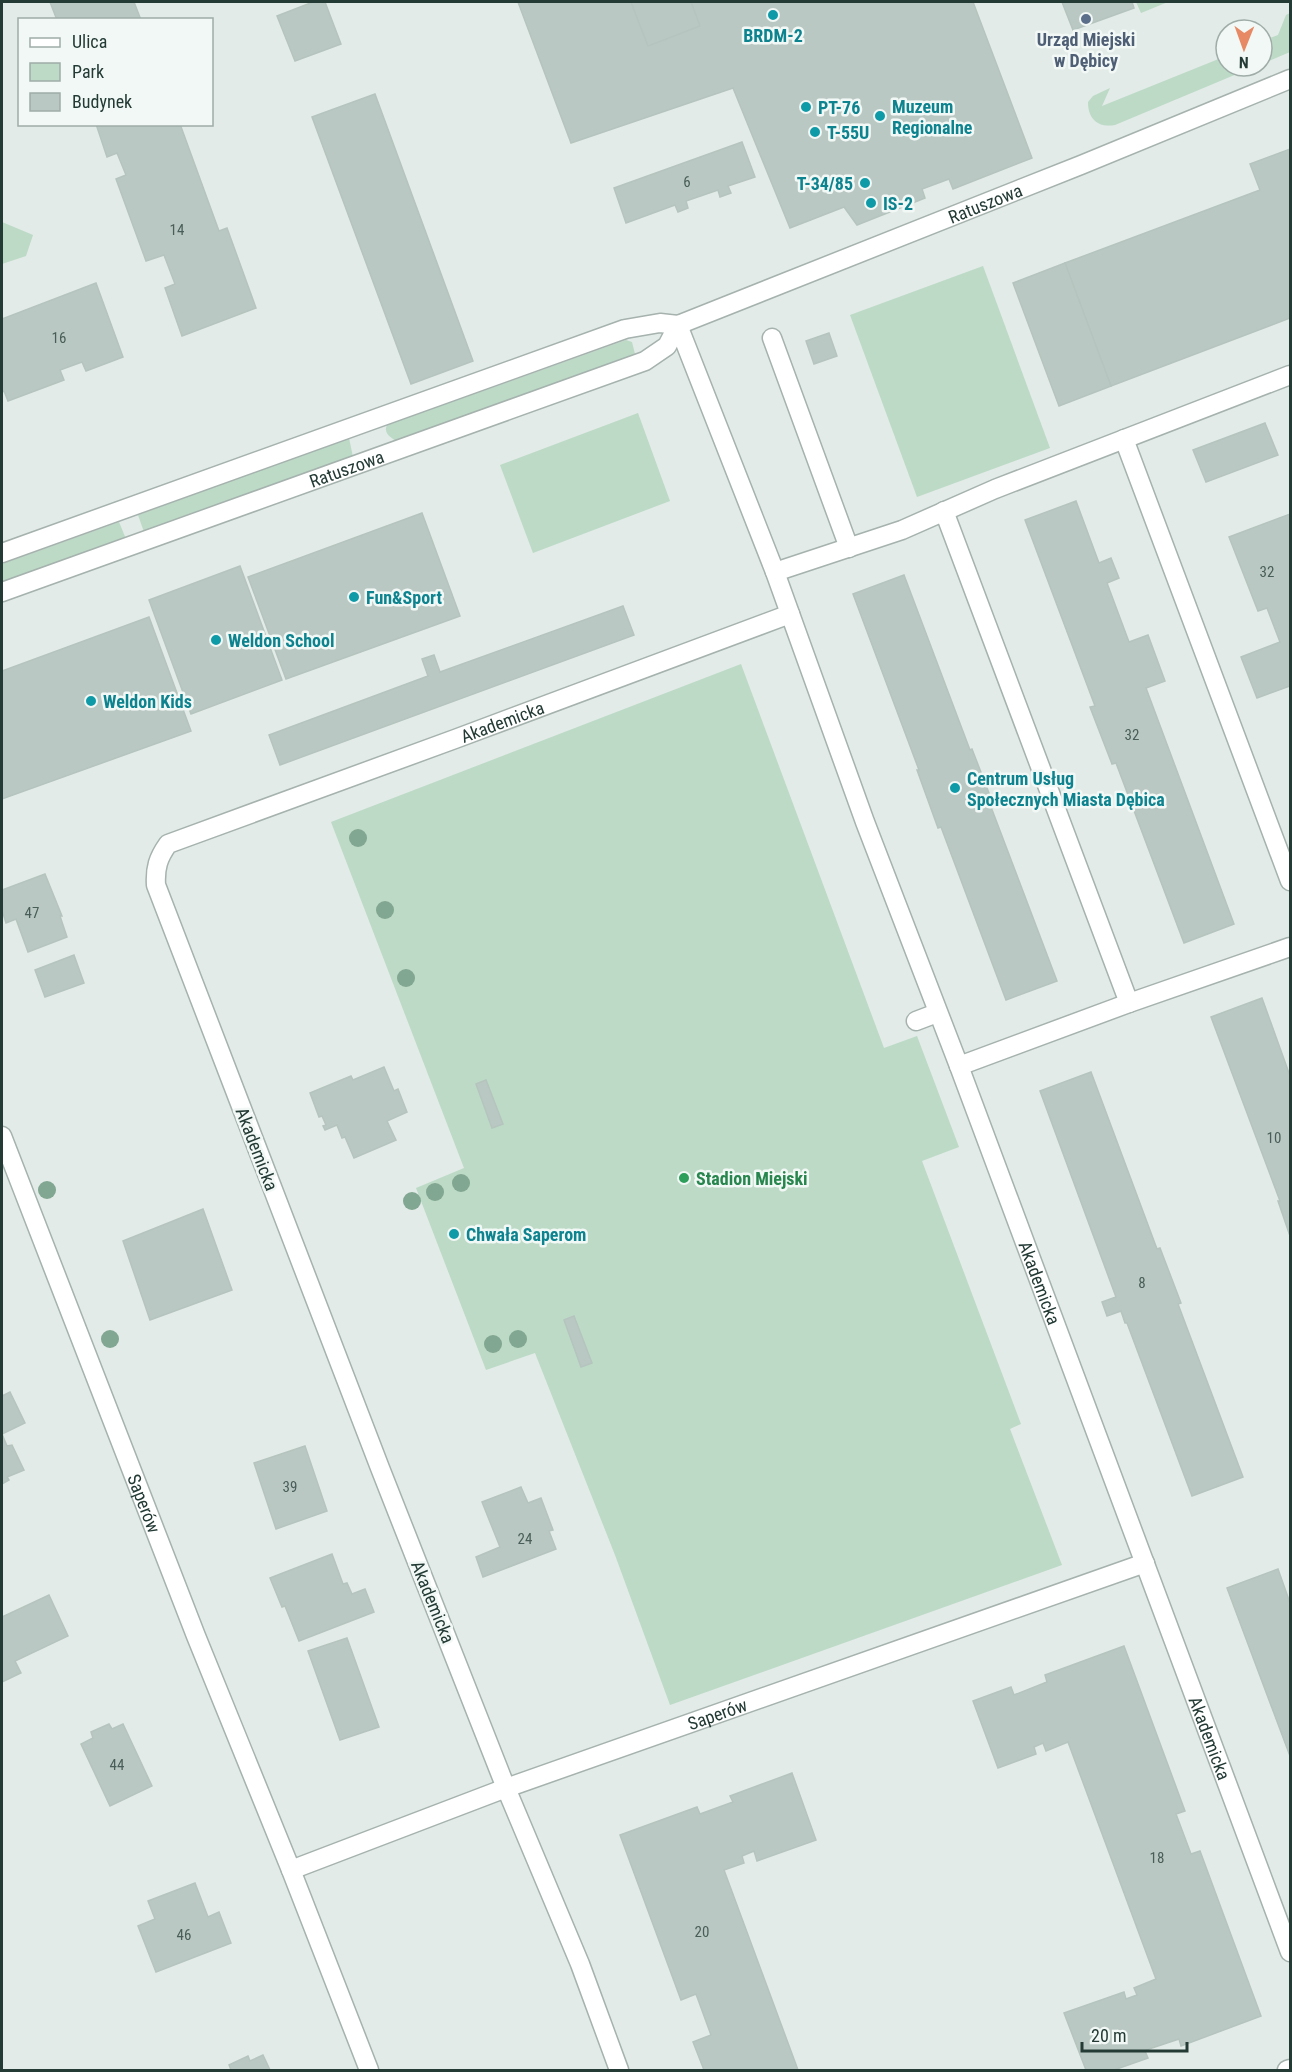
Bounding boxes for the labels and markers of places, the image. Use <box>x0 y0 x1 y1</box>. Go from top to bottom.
marker: BRDM-2 <box>766 8 780 22</box>
marker: Urząd Miejski w Dębicy <box>1079 12 1093 26</box>
place label: BRDM-2 <box>743 25 803 46</box>
place label: Urząd Miejski w Dębicy <box>1037 29 1135 71</box>
place label: Muzeum Regionalne <box>892 96 973 138</box>
place label: PT-76 <box>818 97 860 118</box>
marker: PT-76 <box>799 100 813 114</box>
marker: Muzeum Regionalne <box>873 109 887 123</box>
place label: T-55U <box>827 122 869 143</box>
marker: T-55U <box>808 125 822 139</box>
place label: T-34/85 <box>797 173 853 194</box>
marker: T-34/85 <box>858 176 872 190</box>
place label: IS-2 <box>883 193 913 214</box>
marker: IS-2 <box>864 196 878 210</box>
place label: Fun&Sport <box>366 587 442 608</box>
marker: Fun&Sport <box>347 590 361 604</box>
place label: Weldon School <box>228 630 335 651</box>
marker: Weldon School <box>209 633 223 647</box>
place label: Weldon Kids <box>103 691 192 712</box>
marker: Weldon Kids <box>84 694 98 708</box>
place label: Centrum Usług Społecznych Miasta Dębica <box>967 768 1165 810</box>
marker: Centrum Usług Społecznych Miasta Dębica <box>948 781 962 795</box>
place label: Stadion Miejski <box>696 1168 808 1189</box>
marker: Stadion Miejski <box>677 1171 691 1185</box>
place label: Chwała Saperom <box>466 1224 586 1245</box>
marker: Chwała Saperom <box>447 1227 461 1241</box>

